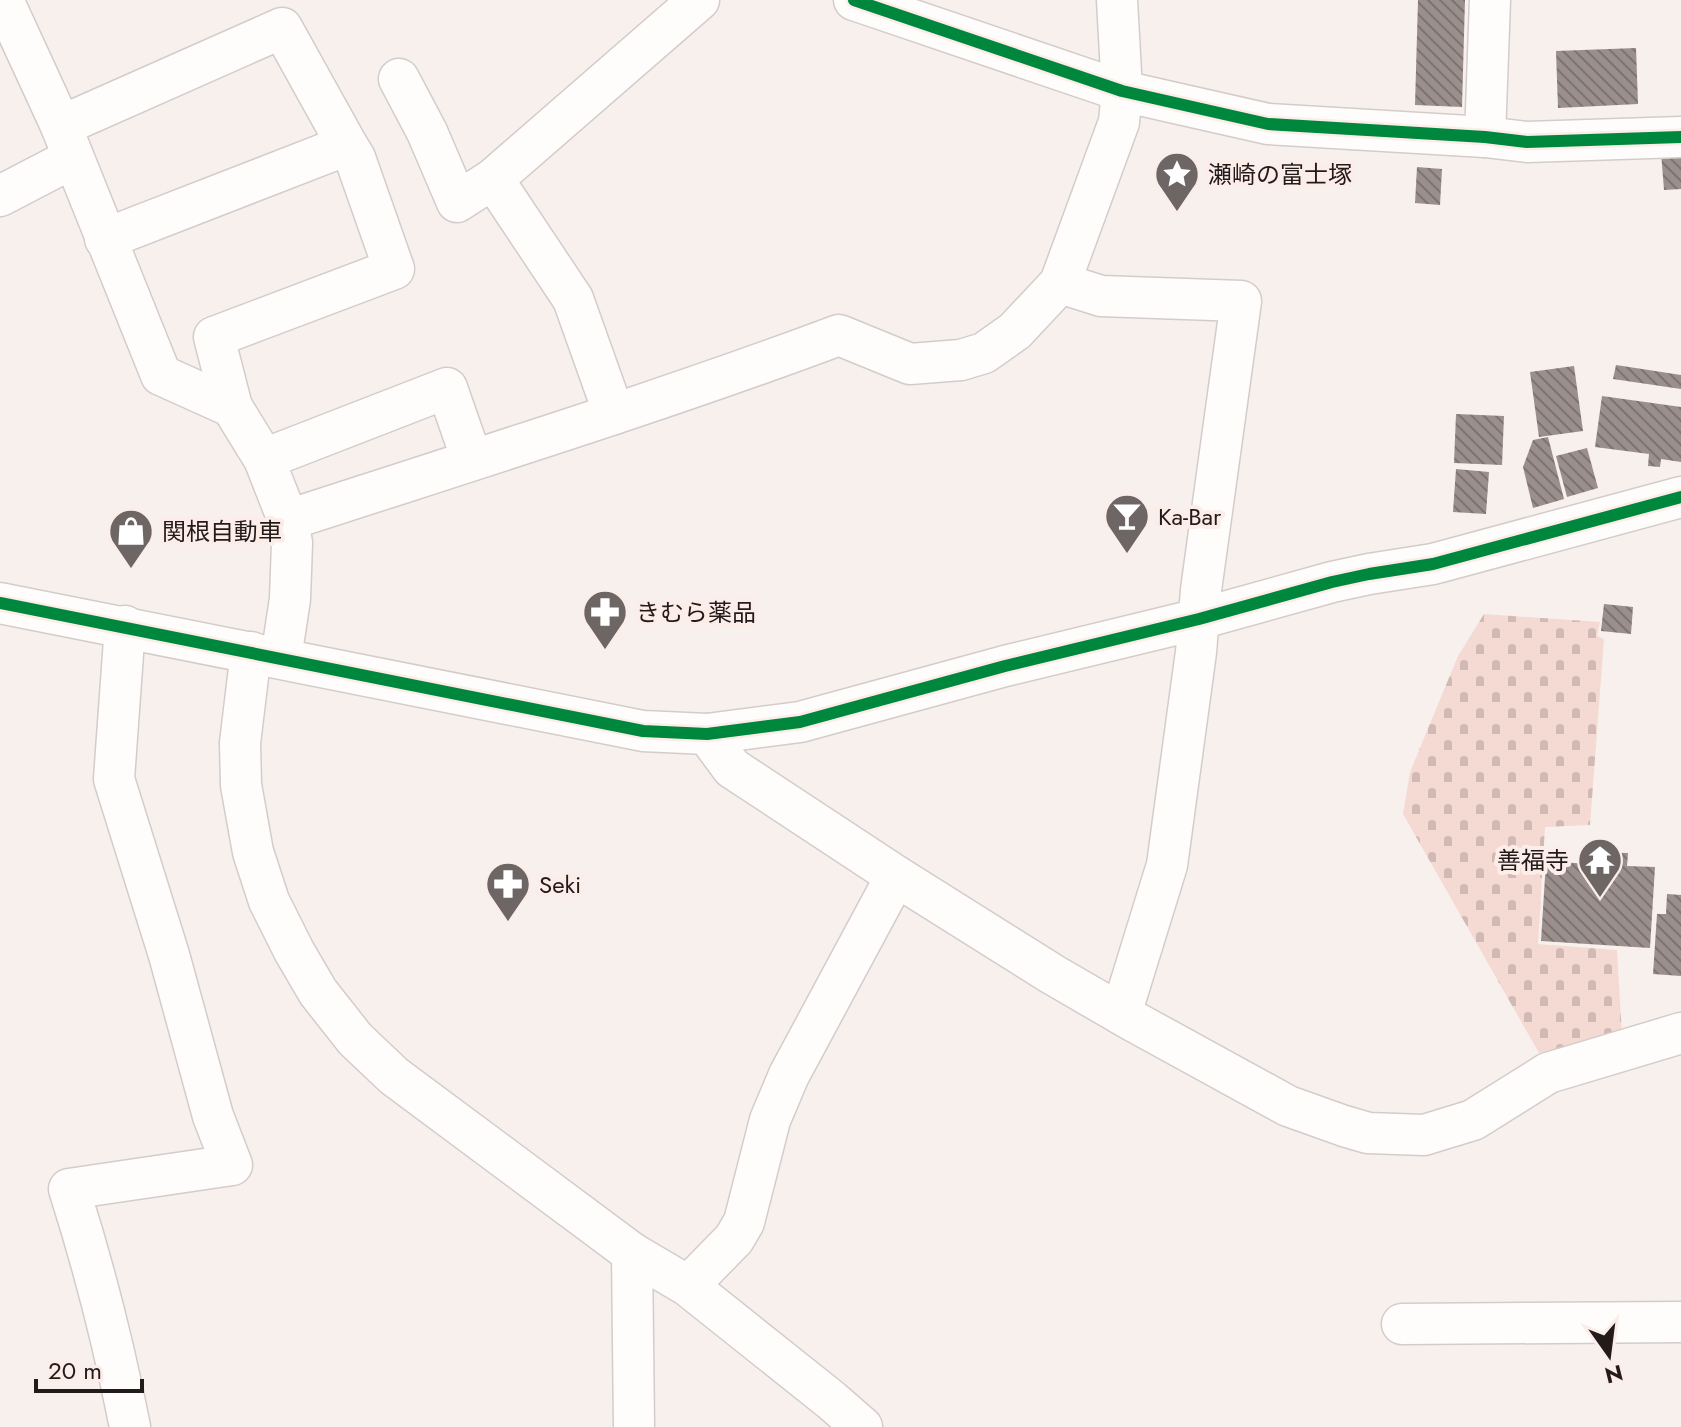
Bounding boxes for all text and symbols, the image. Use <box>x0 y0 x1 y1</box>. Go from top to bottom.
place icon: 瀬崎の富士塚 <box>1153 150 1201 213</box>
place label: 瀬崎の富士塚 <box>1208 157 1352 192</box>
bar icon: Ka-Bar <box>1103 492 1151 555</box>
place label: Ka-Bar <box>1158 499 1222 534</box>
shop icon: 関根自動車 <box>107 507 155 570</box>
place label: 関根自動車 <box>162 514 282 549</box>
pharmacy icon: きむら薬品 <box>581 588 629 651</box>
place label: きむら薬品 <box>636 595 756 630</box>
temple icon: 善福寺 <box>1576 836 1624 899</box>
place label: 善福寺 <box>1497 843 1569 878</box>
pharmacy icon: Seki <box>484 860 532 923</box>
place label: Seki <box>539 867 581 902</box>
north arrow <box>1569 1315 1649 1395</box>
scale bar <box>36 1343 142 1393</box>
text: 20 m <box>48 1353 102 1388</box>
text: N <box>1601 1357 1626 1392</box>

